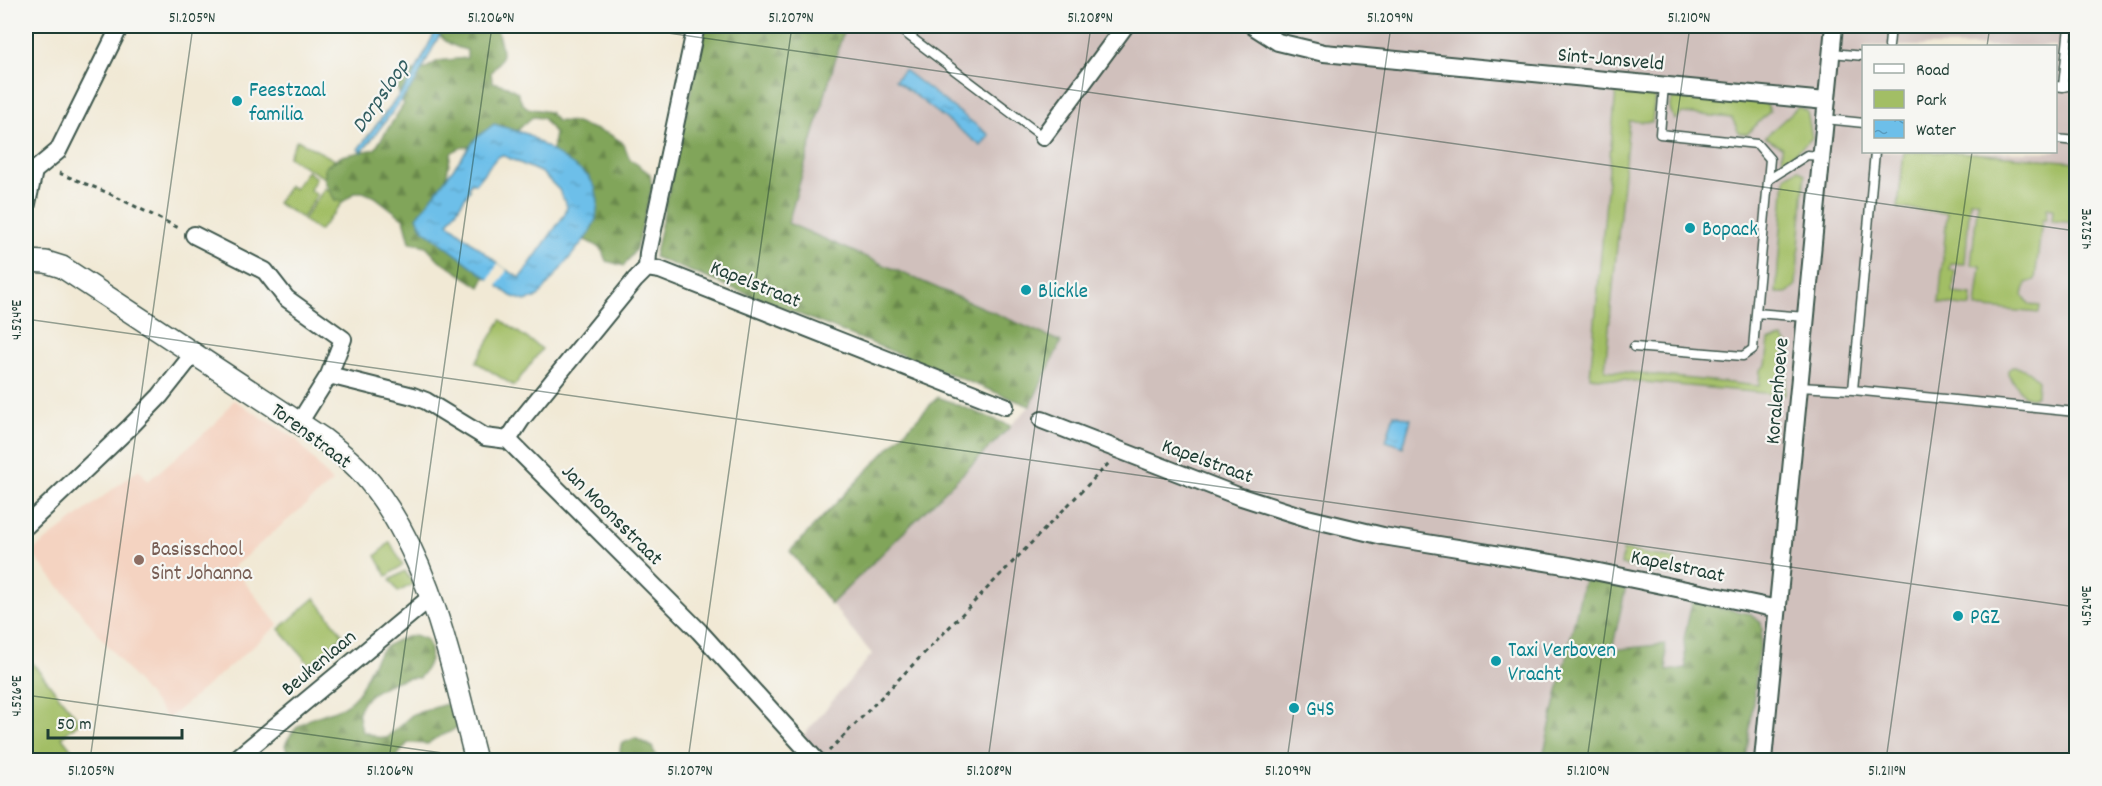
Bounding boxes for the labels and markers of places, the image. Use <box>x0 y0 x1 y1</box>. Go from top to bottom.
place label: Feestzaal familia <box>249 77 326 131</box>
marker: Feestzaal familia <box>230 94 244 108</box>
place label: Bopack <box>1702 216 1758 246</box>
marker: Bopack <box>1683 221 1697 235</box>
place label: Blickle <box>1038 278 1088 308</box>
marker: Blickle <box>1019 283 1033 297</box>
place label: Basisschool Sint Johanna <box>151 536 253 590</box>
marker: Basisschool Sint Johanna <box>132 553 146 567</box>
place label: PGZ <box>1970 604 2000 634</box>
marker: PGZ <box>1951 609 1965 623</box>
place label: Taxi Verboven Vracht <box>1508 637 1616 691</box>
marker: Taxi Verboven Vracht <box>1489 654 1503 668</box>
place label: G4S <box>1306 696 1335 726</box>
marker: G4S <box>1287 701 1301 715</box>

